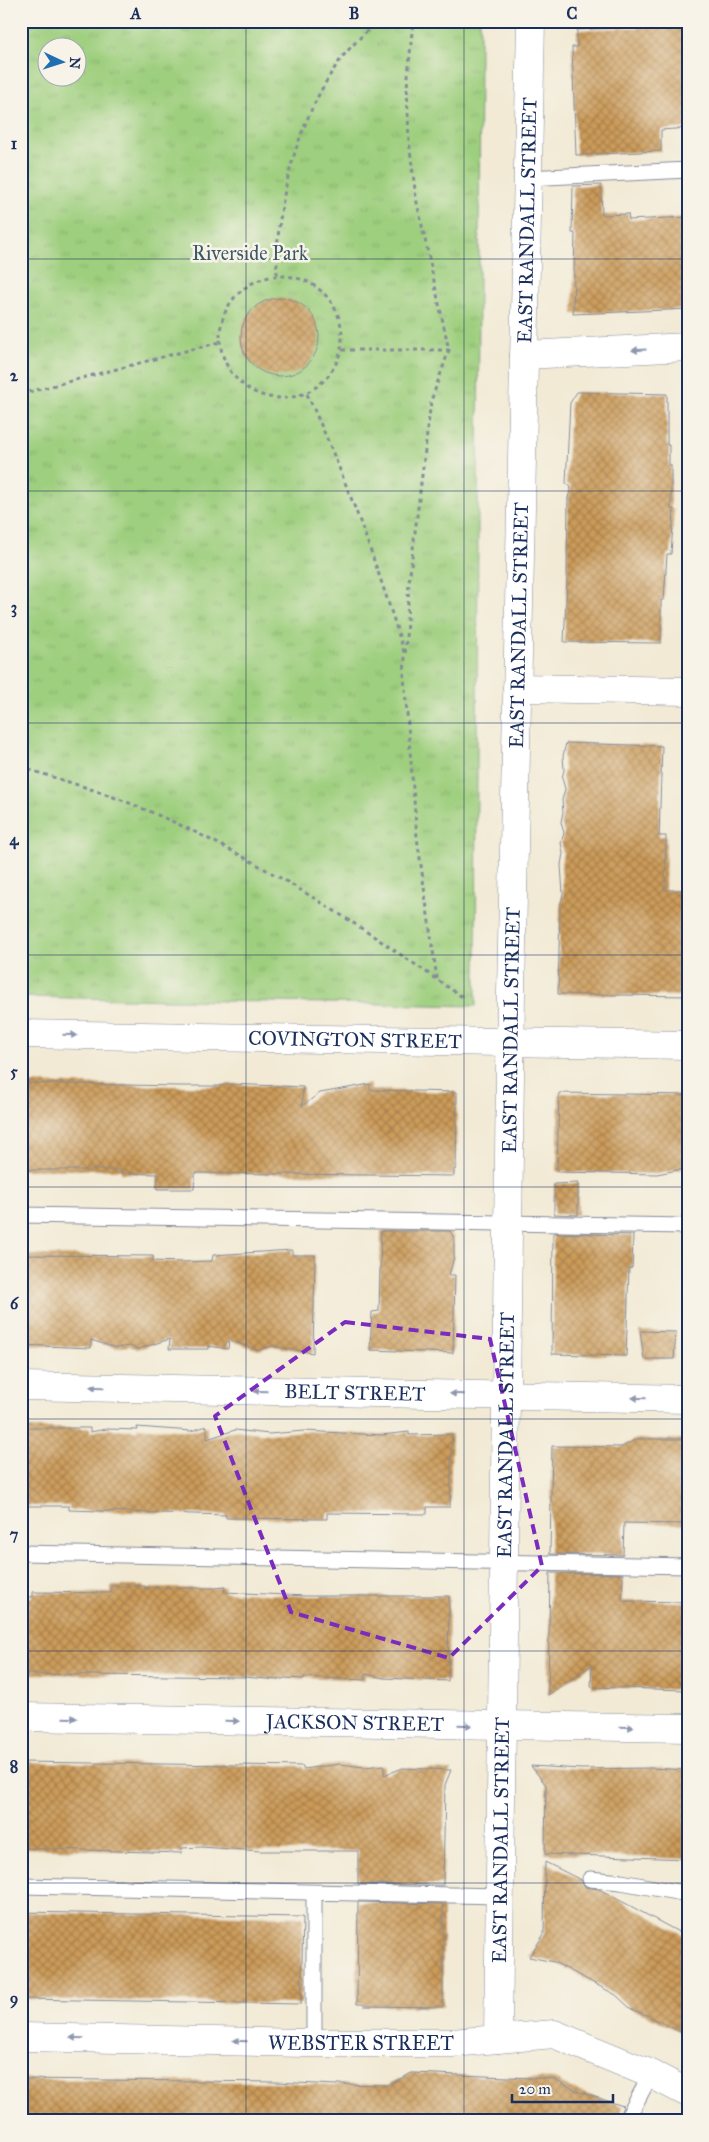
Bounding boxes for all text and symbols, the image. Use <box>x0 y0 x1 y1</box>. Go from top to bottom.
text: A <box>130 4 142 23</box>
text: B <box>349 4 359 23</box>
text: C <box>567 4 578 23</box>
north arrow <box>38 38 88 88</box>
text: N <box>66 56 83 70</box>
street label: EAST RANDALL STREET <box>512 97 541 344</box>
text: 1 <box>11 134 18 153</box>
park label: Riverside Park <box>192 241 309 265</box>
one-way arrow <box>631 346 647 354</box>
text: 2 <box>10 366 19 385</box>
street label: EAST RANDALL STREET <box>504 501 533 749</box>
text: 3 <box>11 598 17 618</box>
text: 4 <box>10 830 20 850</box>
street label: EAST RANDALL STREET <box>497 906 525 1153</box>
street label: COVINGTON STREET <box>248 1026 462 1053</box>
one-way arrow <box>62 1031 78 1039</box>
text: 5 <box>10 1062 18 1081</box>
text: 6 <box>10 1294 19 1313</box>
street label: EAST RANDALL STREET <box>492 1311 519 1558</box>
street label: BELT STREET <box>284 1379 426 1406</box>
one-way arrow <box>89 1383 105 1391</box>
one-way arrow <box>252 1386 268 1394</box>
one-way arrow <box>449 1390 465 1398</box>
one-way arrow <box>631 1394 647 1402</box>
text: 7 <box>10 1525 19 1544</box>
street label: JACKSON STREET <box>264 1709 445 1736</box>
one-way arrow <box>62 1714 78 1722</box>
street label: EAST RANDALL STREET <box>487 1716 514 1963</box>
one-way arrow <box>225 1717 241 1725</box>
one-way arrow <box>457 1721 473 1729</box>
one-way arrow <box>620 1723 636 1731</box>
text: 8 <box>10 1757 18 1776</box>
text: 9 <box>10 1989 18 2009</box>
street label: WEBSTER STREET <box>268 2030 454 2055</box>
one-way arrow <box>69 2034 85 2042</box>
one-way arrow <box>231 2037 247 2045</box>
scale bar <box>512 2072 613 2104</box>
text: 20 m <box>519 2080 551 2098</box>

